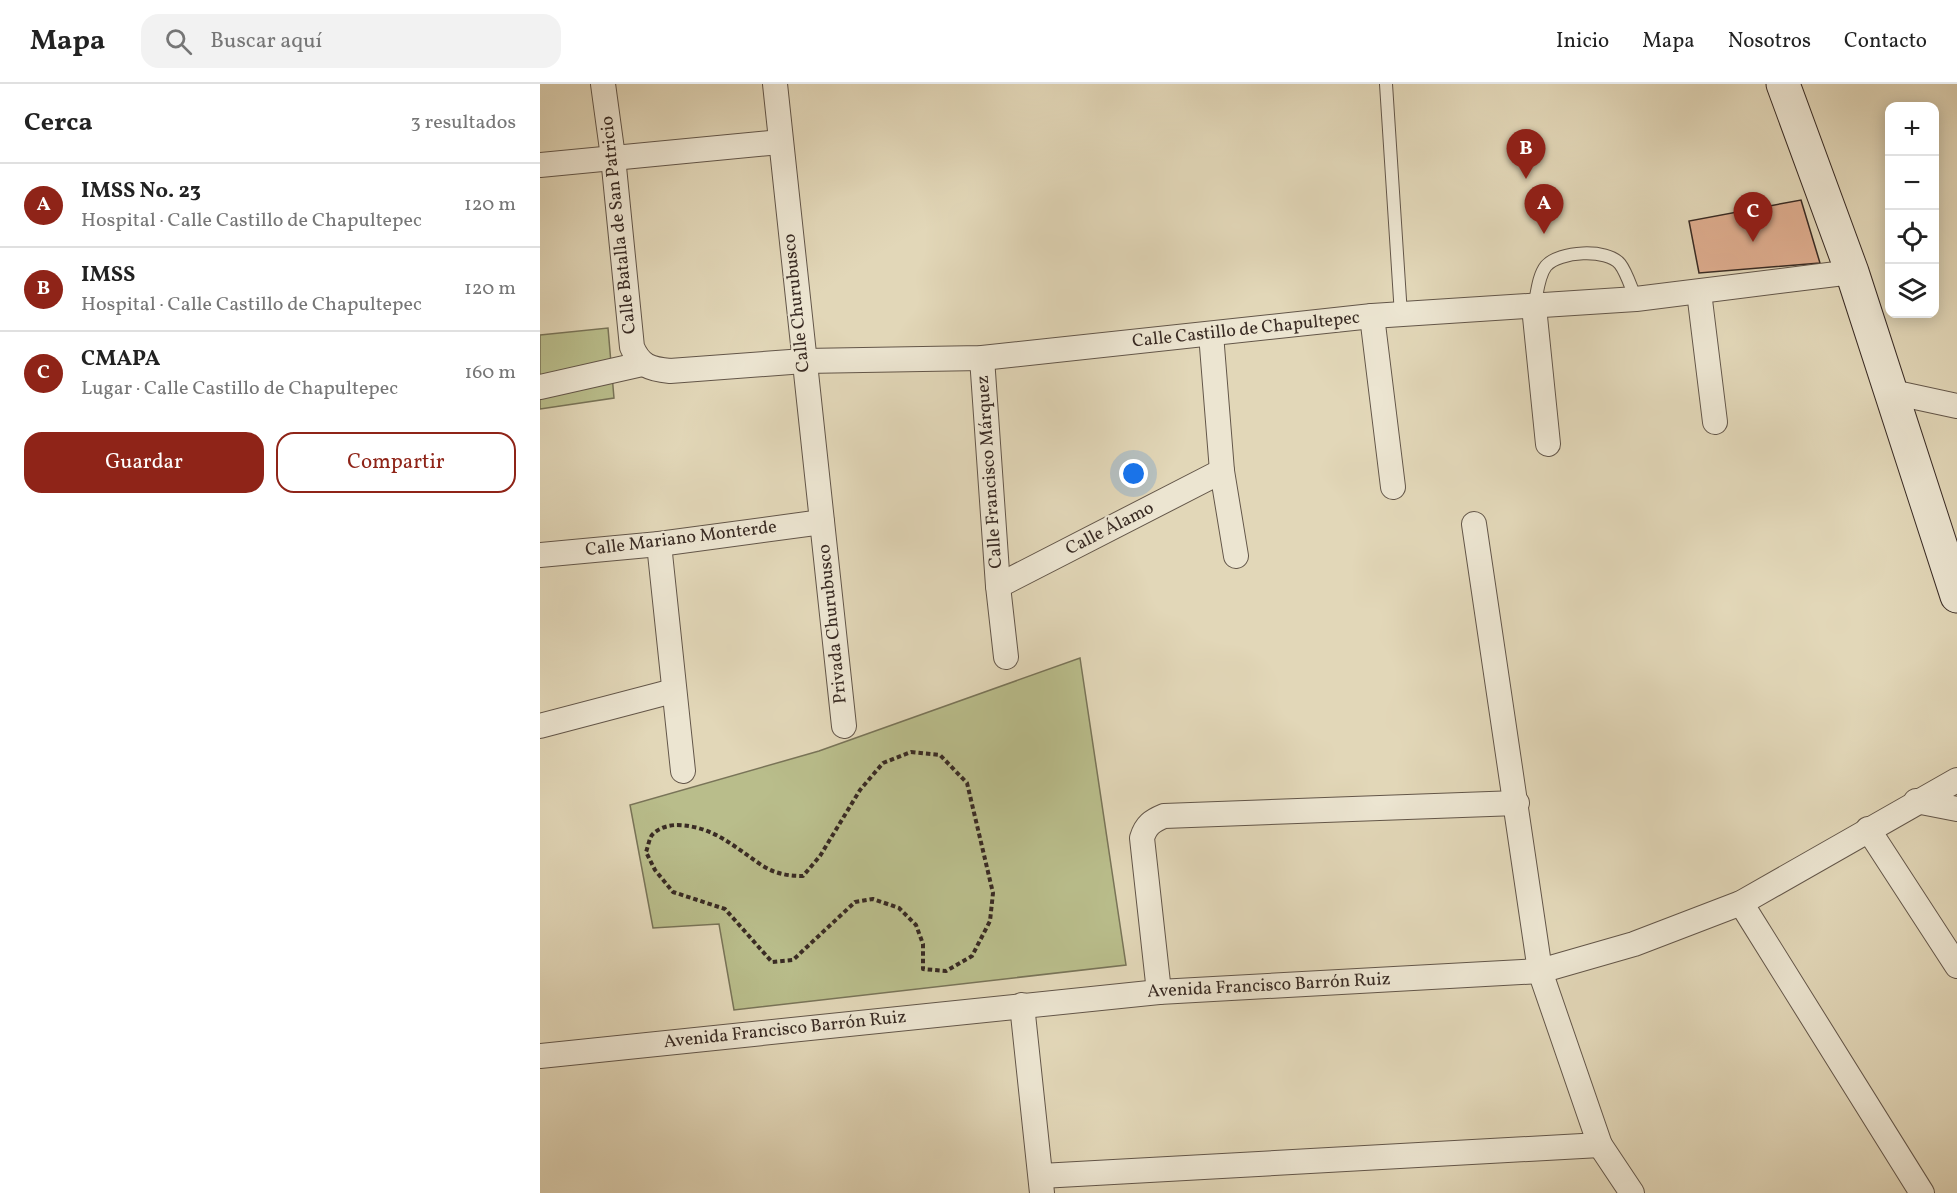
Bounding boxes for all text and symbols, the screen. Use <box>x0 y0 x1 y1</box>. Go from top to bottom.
search box <box>141 14 561 68</box>
text: Mapa <box>30 22 105 61</box>
icon: search <box>162 25 195 58</box>
text: Buscar aquí <box>210 26 322 57</box>
text: Inicio <box>1556 27 1609 56</box>
text: Mapa <box>1642 27 1695 56</box>
text: Nosotros <box>1728 27 1811 56</box>
text: Contacto <box>1844 27 1927 56</box>
map controls <box>1885 102 1939 318</box>
button: + <box>1885 102 1939 156</box>
text: Cerca <box>24 105 93 141</box>
text: 3 resultados <box>411 109 516 137</box>
street label: Calle Batalla de San Patricio <box>595 115 643 335</box>
pin: B <box>1506 130 1546 179</box>
button: − <box>1885 156 1939 210</box>
text: IMSS No. 23 <box>81 176 201 207</box>
pin: A <box>1524 184 1564 234</box>
text: A <box>36 191 51 219</box>
text: 120 m <box>464 191 516 219</box>
pin: C <box>1734 192 1772 242</box>
text: Hospital · Calle Castillo de Chapultepec <box>81 207 422 235</box>
button: locate <box>1885 210 1939 264</box>
street label: Calle Churubusco <box>777 232 817 374</box>
text: IMSS <box>81 260 135 291</box>
button: layers <box>1885 264 1939 318</box>
text: B <box>37 275 50 303</box>
text: 120 m <box>464 275 516 303</box>
text: Hospital · Calle Castillo de Chapultepec <box>81 291 422 319</box>
street label: Calle Castillo de Chapultepec <box>1131 306 1361 354</box>
text: CMAPA <box>81 344 160 375</box>
text: C <box>37 359 50 387</box>
text: 160 m <box>464 359 516 387</box>
text: Lugar · Calle Castillo de Chapultepec <box>81 375 398 403</box>
street label: Calle Francisco Márquez <box>971 375 1009 569</box>
button: Guardar <box>24 432 264 493</box>
button: Compartir <box>276 432 516 493</box>
your location <box>1119 459 1148 488</box>
street label: Calle Álamo <box>1061 496 1159 562</box>
street label: Calle Mariano Monterde <box>584 515 778 563</box>
street label: Privada Churubusco <box>812 543 854 705</box>
street label: Avenida Francisco Barrón Ruiz <box>1147 967 1391 1005</box>
street label: Avenida Francisco Barrón Ruiz <box>663 1005 907 1055</box>

